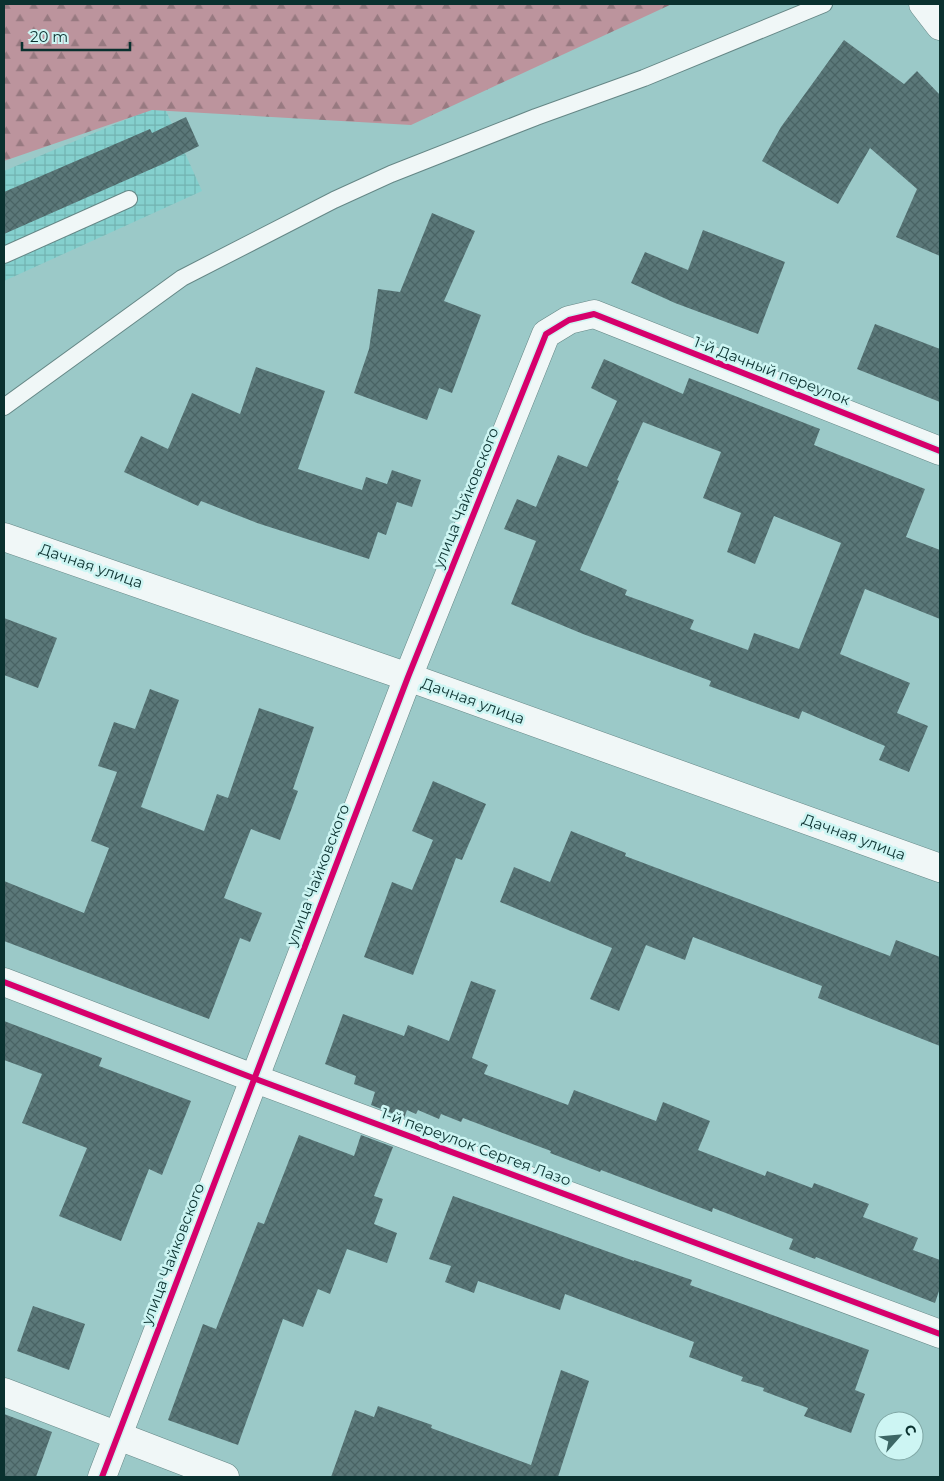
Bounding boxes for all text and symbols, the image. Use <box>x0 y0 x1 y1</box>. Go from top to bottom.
scale bar <box>22 20 130 52</box>
text: 20 m <box>30 27 68 46</box>
street label: 1-й Дачный переулок <box>691 332 853 409</box>
street label: улица Чайковского <box>428 425 503 572</box>
street label: Дачная улица <box>37 539 145 592</box>
street label: Дачная улица <box>419 673 527 728</box>
street label: улица Чайковского <box>281 801 353 949</box>
street label: Дачная улица <box>800 809 908 864</box>
street label: 1-й переулок Сергея Лазо <box>379 1103 574 1190</box>
street label: улица Чайковского <box>136 1180 208 1328</box>
north arrow <box>874 1411 924 1461</box>
text: С <box>900 1421 921 1439</box>

